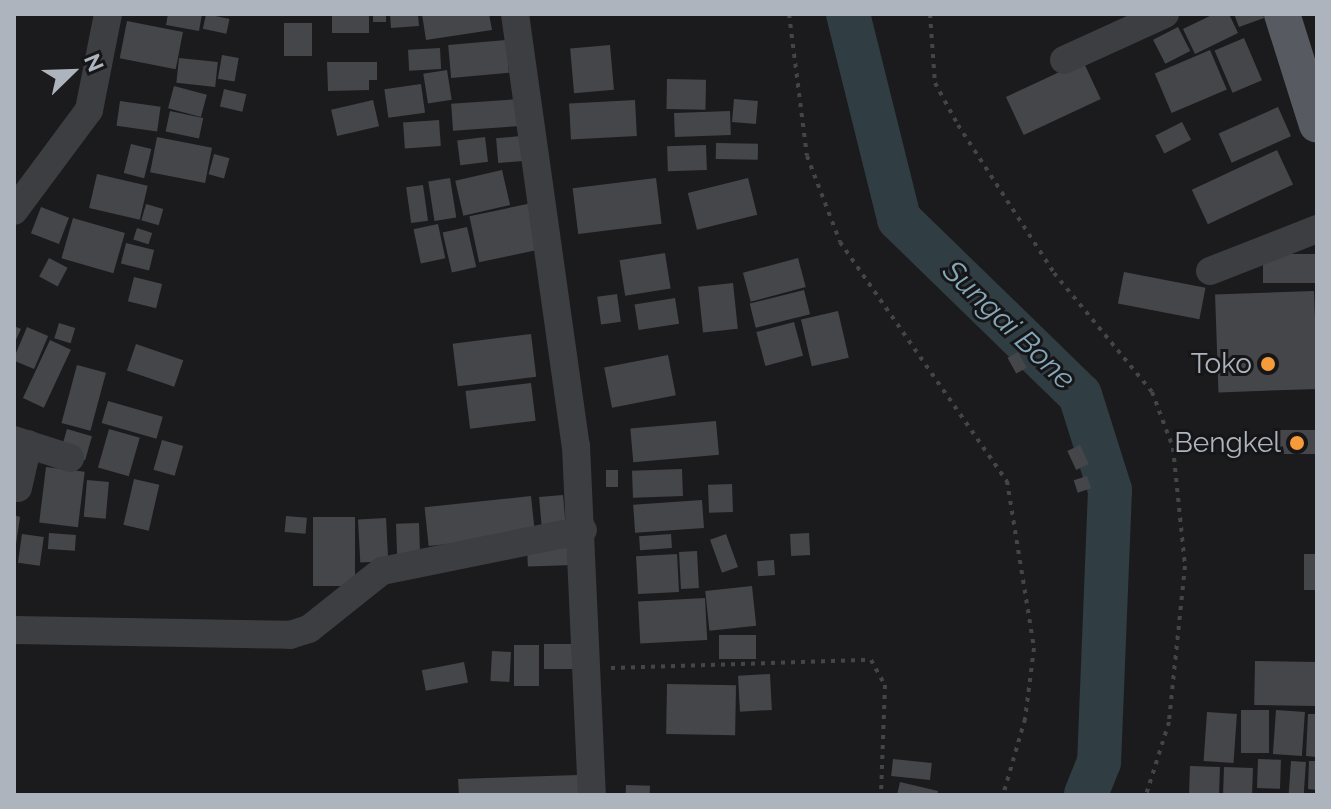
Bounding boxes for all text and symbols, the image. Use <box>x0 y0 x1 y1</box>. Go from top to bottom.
north arrow <box>32 32 112 112</box>
text: N <box>79 50 109 75</box>
water label: Sungai Bone <box>935 253 1083 397</box>
place label: Toko <box>1191 347 1252 381</box>
marker: Toko <box>1259 355 1277 373</box>
place label: Bengkel <box>1174 426 1281 460</box>
marker: Bengkel <box>1288 434 1306 452</box>

